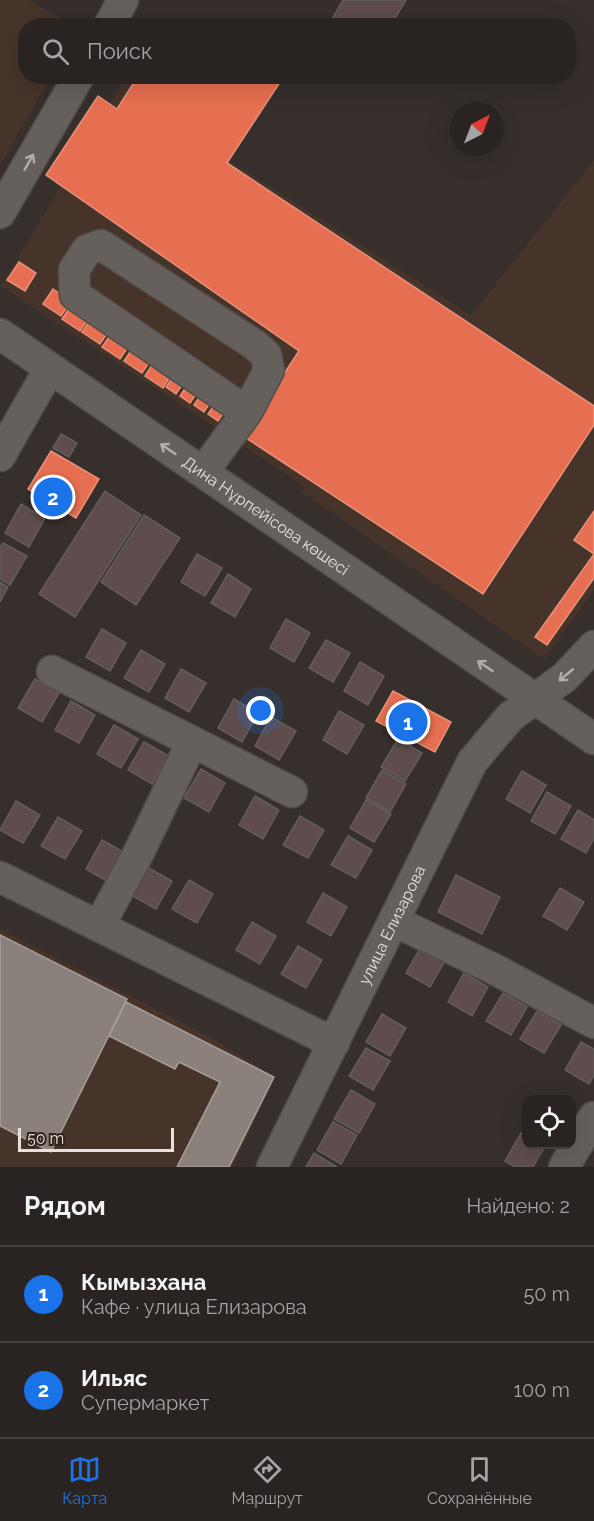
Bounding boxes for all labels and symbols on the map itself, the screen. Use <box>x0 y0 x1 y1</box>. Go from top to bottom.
north arrow <box>450 102 504 156</box>
one-way arrow <box>24 154 36 171</box>
one-way arrow <box>161 443 177 455</box>
street label: Дина Нұрпейісова көшесі <box>179 452 353 579</box>
pin: 2 <box>34 474 72 520</box>
one-way arrow <box>477 660 494 672</box>
one-way arrow <box>559 668 574 682</box>
your location <box>246 696 275 725</box>
pin: 1 <box>388 700 428 744</box>
street label: улица Елизарова <box>354 862 429 988</box>
scale bar <box>18 1125 174 1152</box>

